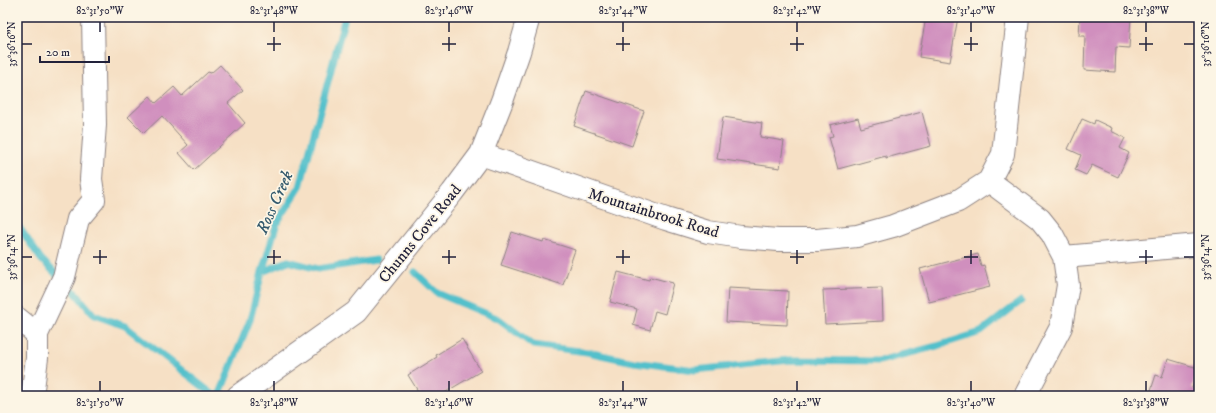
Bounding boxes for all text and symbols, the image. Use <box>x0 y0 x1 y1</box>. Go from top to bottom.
text: 82°31'50"W <box>76 5 125 17</box>
text: 82°31'48"W <box>250 5 299 17</box>
text: 82°31'46"W <box>425 5 474 17</box>
text: 82°31'44"W <box>599 5 648 17</box>
text: 82°31'42"W <box>773 5 822 17</box>
text: 82°31'40"W <box>947 5 996 17</box>
text: 82°31'38"W <box>1123 5 1170 17</box>
text: 35°36'16"N <box>6 21 18 67</box>
text: 35°36'16"N <box>1200 21 1212 67</box>
scale bar <box>40 38 109 64</box>
text: 20 m <box>46 45 70 60</box>
water label: Ross Creek <box>251 167 299 238</box>
street label: Chunns Cove Road <box>374 180 466 287</box>
street label: Mountainbrook Road <box>586 184 722 242</box>
text: 35°36'14"N <box>6 234 18 280</box>
text: 35°36'14"N <box>1200 234 1212 280</box>
text: 82°31'50"W <box>76 397 125 409</box>
text: 82°31'48"W <box>250 397 299 409</box>
text: 82°31'46"W <box>425 397 474 409</box>
text: 82°31'44"W <box>599 397 648 409</box>
text: 82°31'42"W <box>773 397 822 409</box>
text: 82°31'40"W <box>947 397 996 409</box>
text: 82°31'38"W <box>1123 397 1170 409</box>

